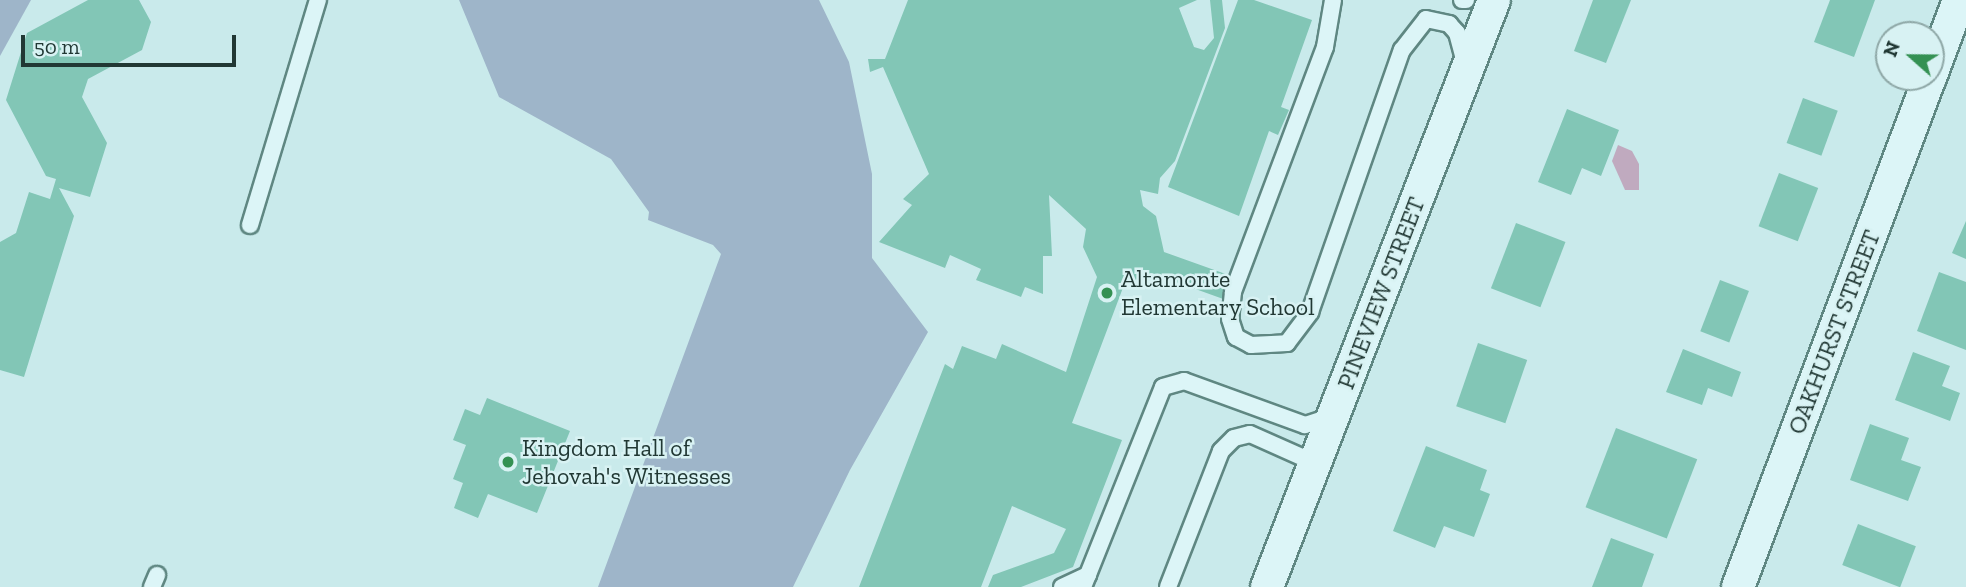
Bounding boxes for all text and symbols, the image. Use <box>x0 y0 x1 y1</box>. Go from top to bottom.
scale bar <box>24 21 240 65</box>
north arrow <box>1875 21 1945 91</box>
text: 50 m <box>34 34 80 59</box>
text: N <box>1878 38 1905 60</box>
street label: PINEVIEW STREET <box>1331 193 1431 393</box>
street label: OAKHURST STREET <box>1782 226 1886 438</box>
place label: Altamonte Elementary School <box>1121 265 1315 321</box>
marker: Altamonte Elementary School <box>1099 285 1115 301</box>
place label: Kingdom Hall of Jehovah's Witnesses <box>522 434 732 490</box>
marker: Kingdom Hall of Jehovah's Witnesses <box>500 454 516 470</box>

